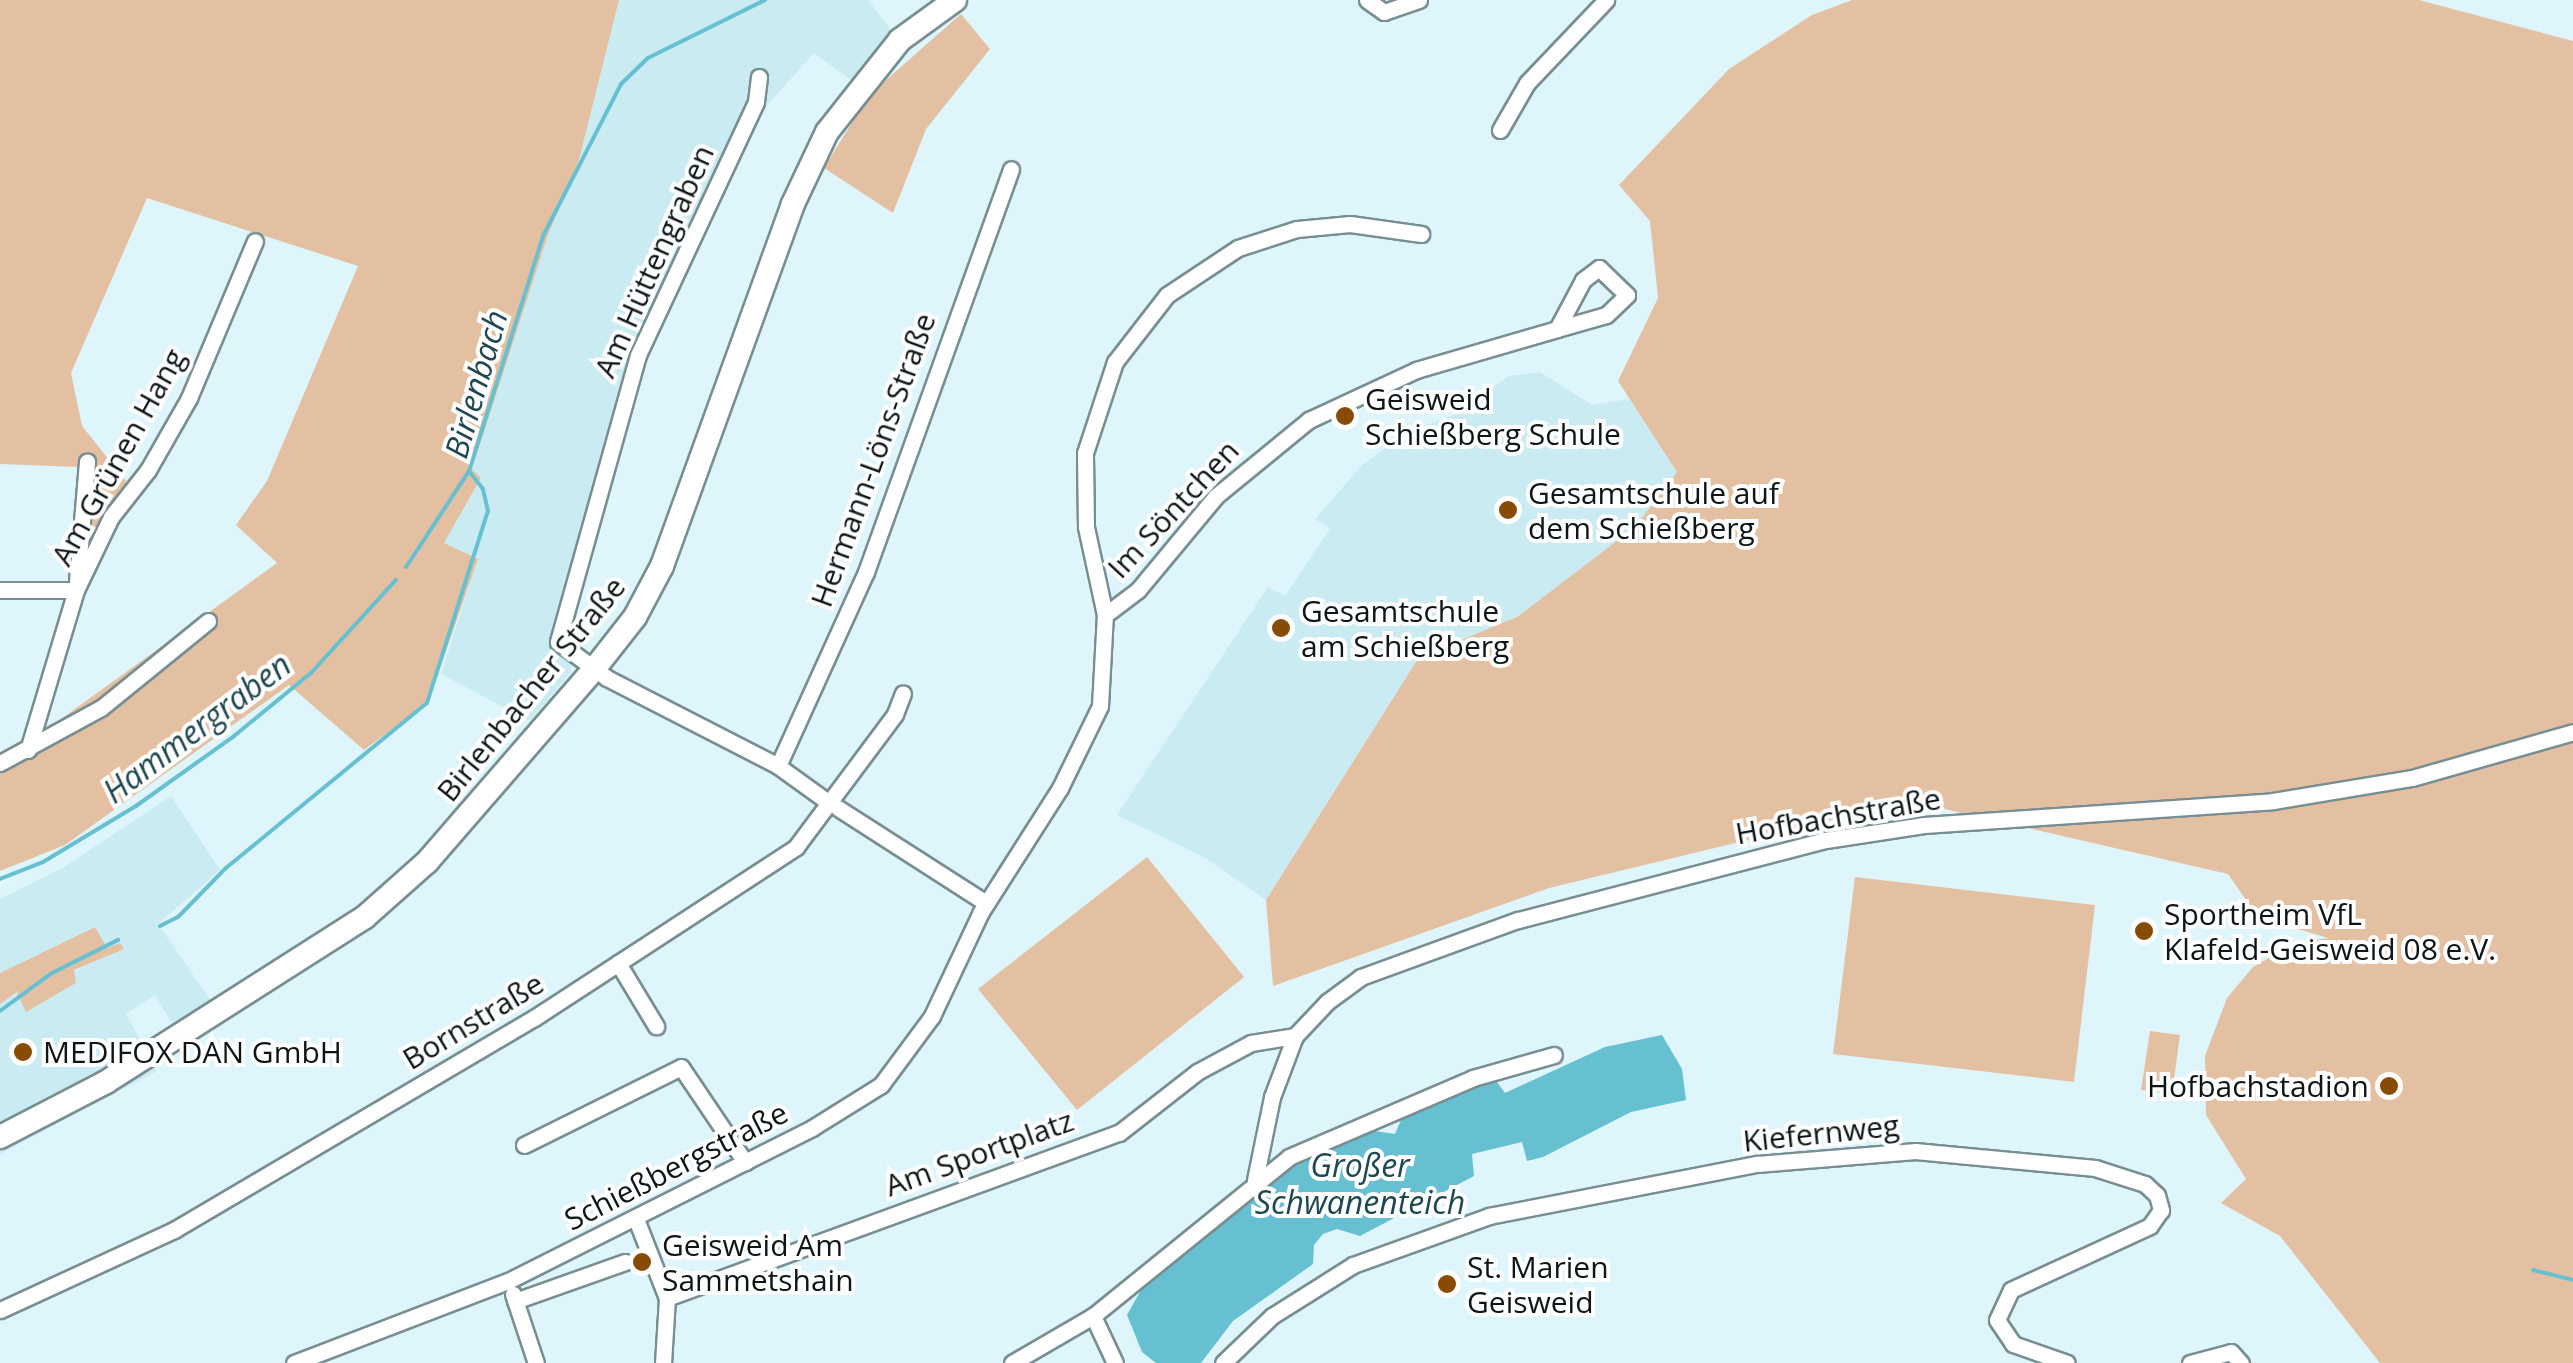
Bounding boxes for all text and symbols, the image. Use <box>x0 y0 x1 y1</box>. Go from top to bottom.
street label: Am Hüttengraben <box>587 139 721 383</box>
water label: Birlenbach <box>437 306 515 462</box>
street label: Hermann-Löns-Straße <box>803 308 943 612</box>
street label: Am Grünen Hang <box>44 342 192 572</box>
place label: Geisweid Schießberg Schule <box>1365 381 1621 452</box>
marker: Geisweid Schießberg Schule <box>1334 405 1356 427</box>
street label: Im Söntchen <box>1100 433 1246 585</box>
place label: Gesamtschule auf dem Schießberg <box>1528 475 1779 546</box>
marker: Gesamtschule auf dem Schießberg <box>1497 499 1519 521</box>
street label: Birlenbacher Straße <box>429 570 633 808</box>
place label: Gesamtschule am Schießberg <box>1301 593 1509 664</box>
marker: Gesamtschule am Schießberg <box>1270 617 1292 639</box>
water label: Hammergraben <box>96 645 298 811</box>
street label: Hofbachstraße <box>1733 780 1943 852</box>
place label: Sportheim VfL Klafeld-Geisweid 08 e.V. <box>2164 896 2496 966</box>
marker: Sportheim VfL Klafeld-Geisweid 08 e.V. <box>2133 920 2155 942</box>
street label: Bornstraße <box>396 965 550 1077</box>
place label: MEDIFOX DAN GmbH <box>43 1034 342 1070</box>
marker: MEDIFOX DAN GmbH <box>12 1041 34 1063</box>
place label: Hofbachstadion <box>2147 1068 2369 1104</box>
marker: Hofbachstadion <box>2378 1075 2400 1097</box>
street label: Schießbergstraße <box>558 1094 794 1238</box>
street label: Am Sportplatz <box>880 1102 1078 1204</box>
street label: Kiefernweg <box>1741 1107 1901 1159</box>
water label: Großer Schwanenteich <box>1255 1147 1465 1222</box>
place label: Geisweid Am Sammetshain <box>662 1227 854 1298</box>
place label: St. Marien Geisweid <box>1467 1249 1609 1320</box>
marker: Geisweid Am Sammetshain <box>631 1251 653 1273</box>
marker: St. Marien Geisweid <box>1436 1273 1458 1295</box>

